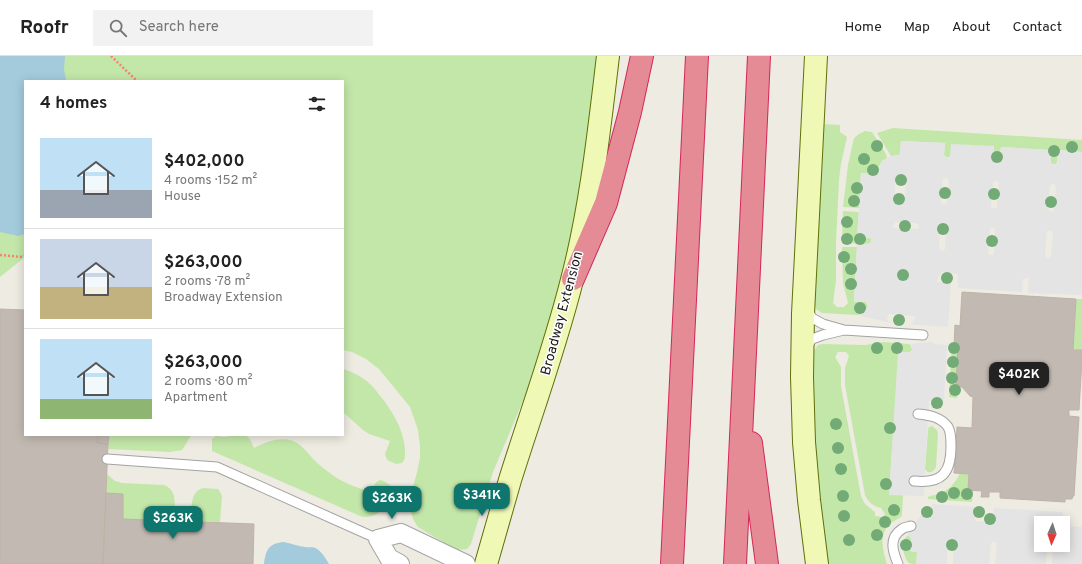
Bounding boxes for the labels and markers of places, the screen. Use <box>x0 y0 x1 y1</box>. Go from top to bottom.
pin: $402K <box>991 362 1047 396</box>
pin: $341K <box>454 483 510 517</box>
pin: $263K <box>364 486 420 520</box>
pin: $263K <box>145 506 201 540</box>

